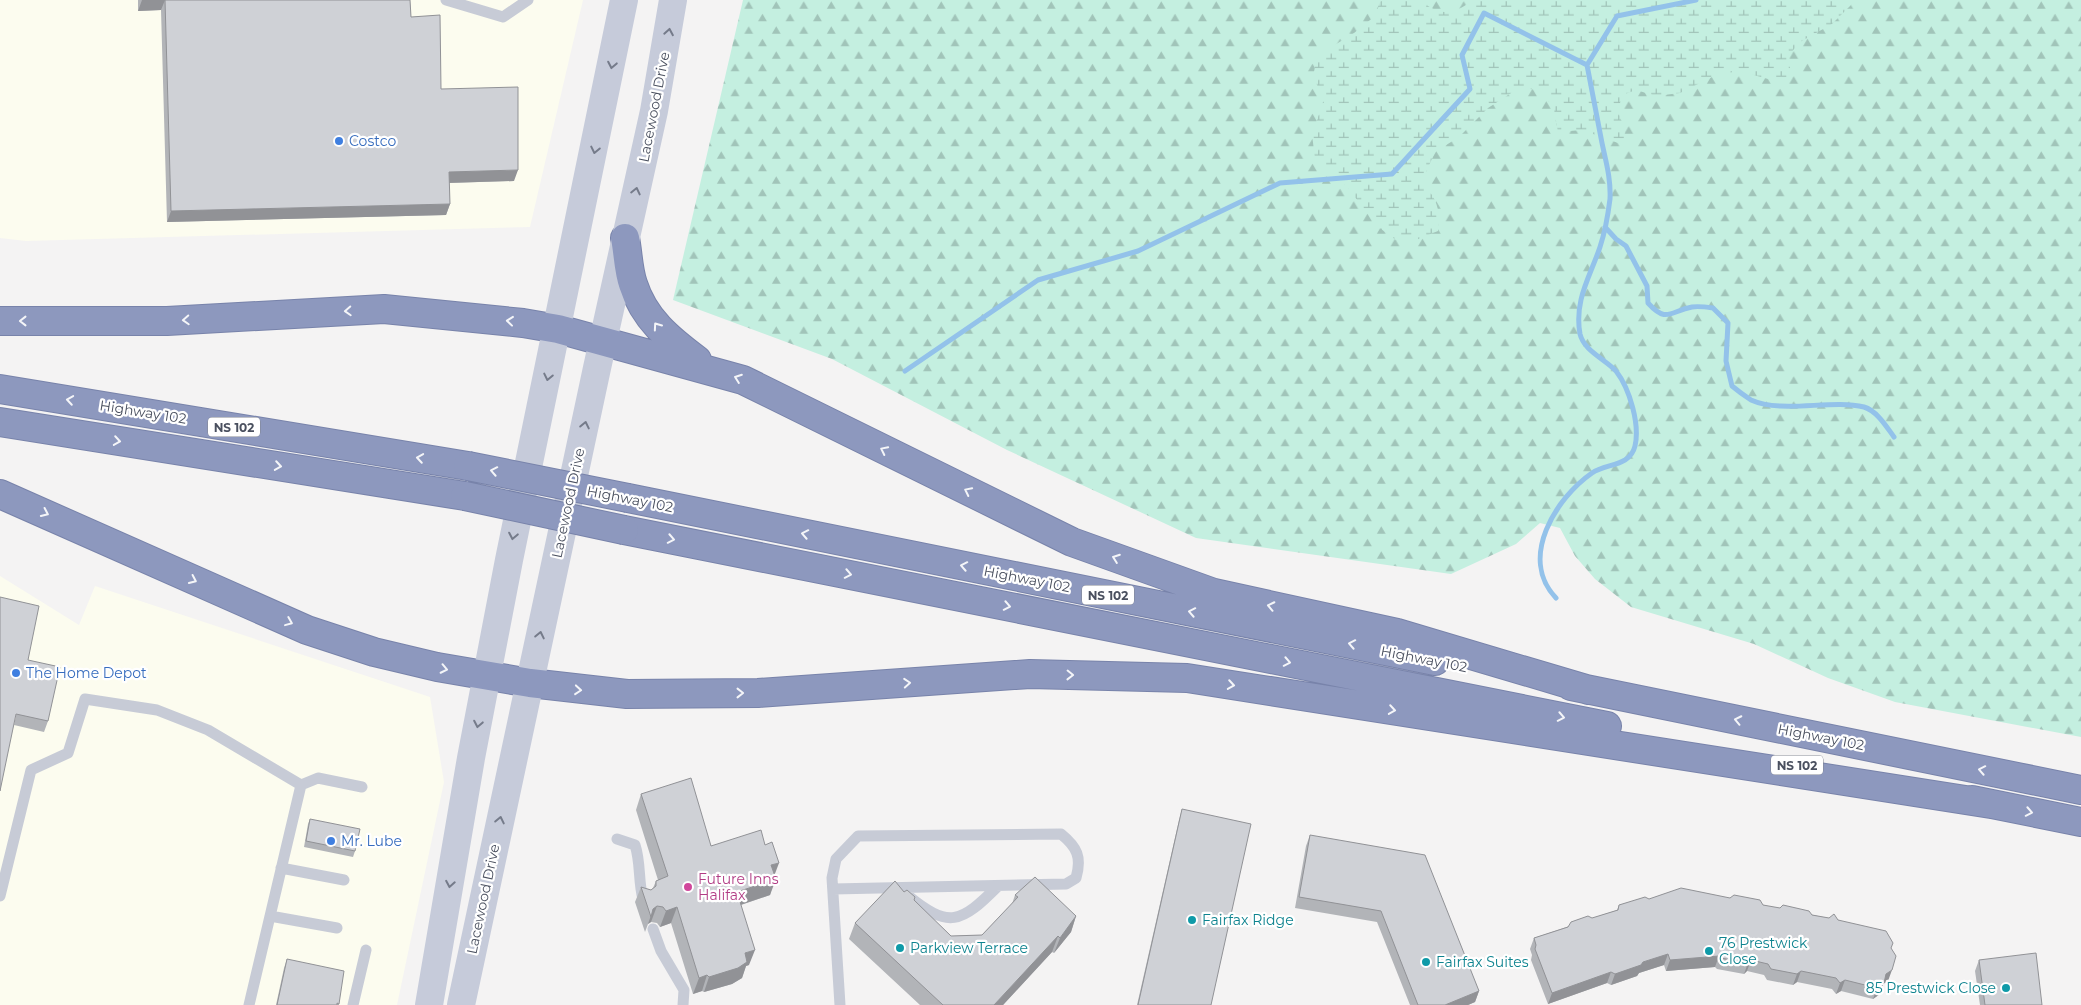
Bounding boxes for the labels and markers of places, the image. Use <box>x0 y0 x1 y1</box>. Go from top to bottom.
place label: Costco <box>349 132 396 150</box>
marker: Costco <box>333 135 345 147</box>
place label: The Home Depot <box>26 664 147 682</box>
marker: The Home Depot <box>10 667 22 679</box>
place label: Mr. Lube <box>341 832 402 850</box>
marker: Mr. Lube <box>325 835 337 847</box>
place label: Future Inns Halifax <box>698 870 779 904</box>
marker: Future Inns Halifax <box>682 881 694 893</box>
place label: Fairfax Ridge <box>1202 911 1294 929</box>
marker: Fairfax Ridge <box>1186 914 1198 926</box>
place label: 76 Prestwick Close <box>1719 934 1808 968</box>
place label: Parkview Terrace <box>910 939 1028 957</box>
marker: Parkview Terrace <box>894 942 906 954</box>
marker: 76 Prestwick Close <box>1703 945 1715 957</box>
place label: Fairfax Suites <box>1436 953 1529 971</box>
marker: Fairfax Suites <box>1420 956 1432 968</box>
place label: 85 Prestwick Close <box>1866 979 1996 997</box>
marker: 85 Prestwick Close <box>2000 982 2012 994</box>

